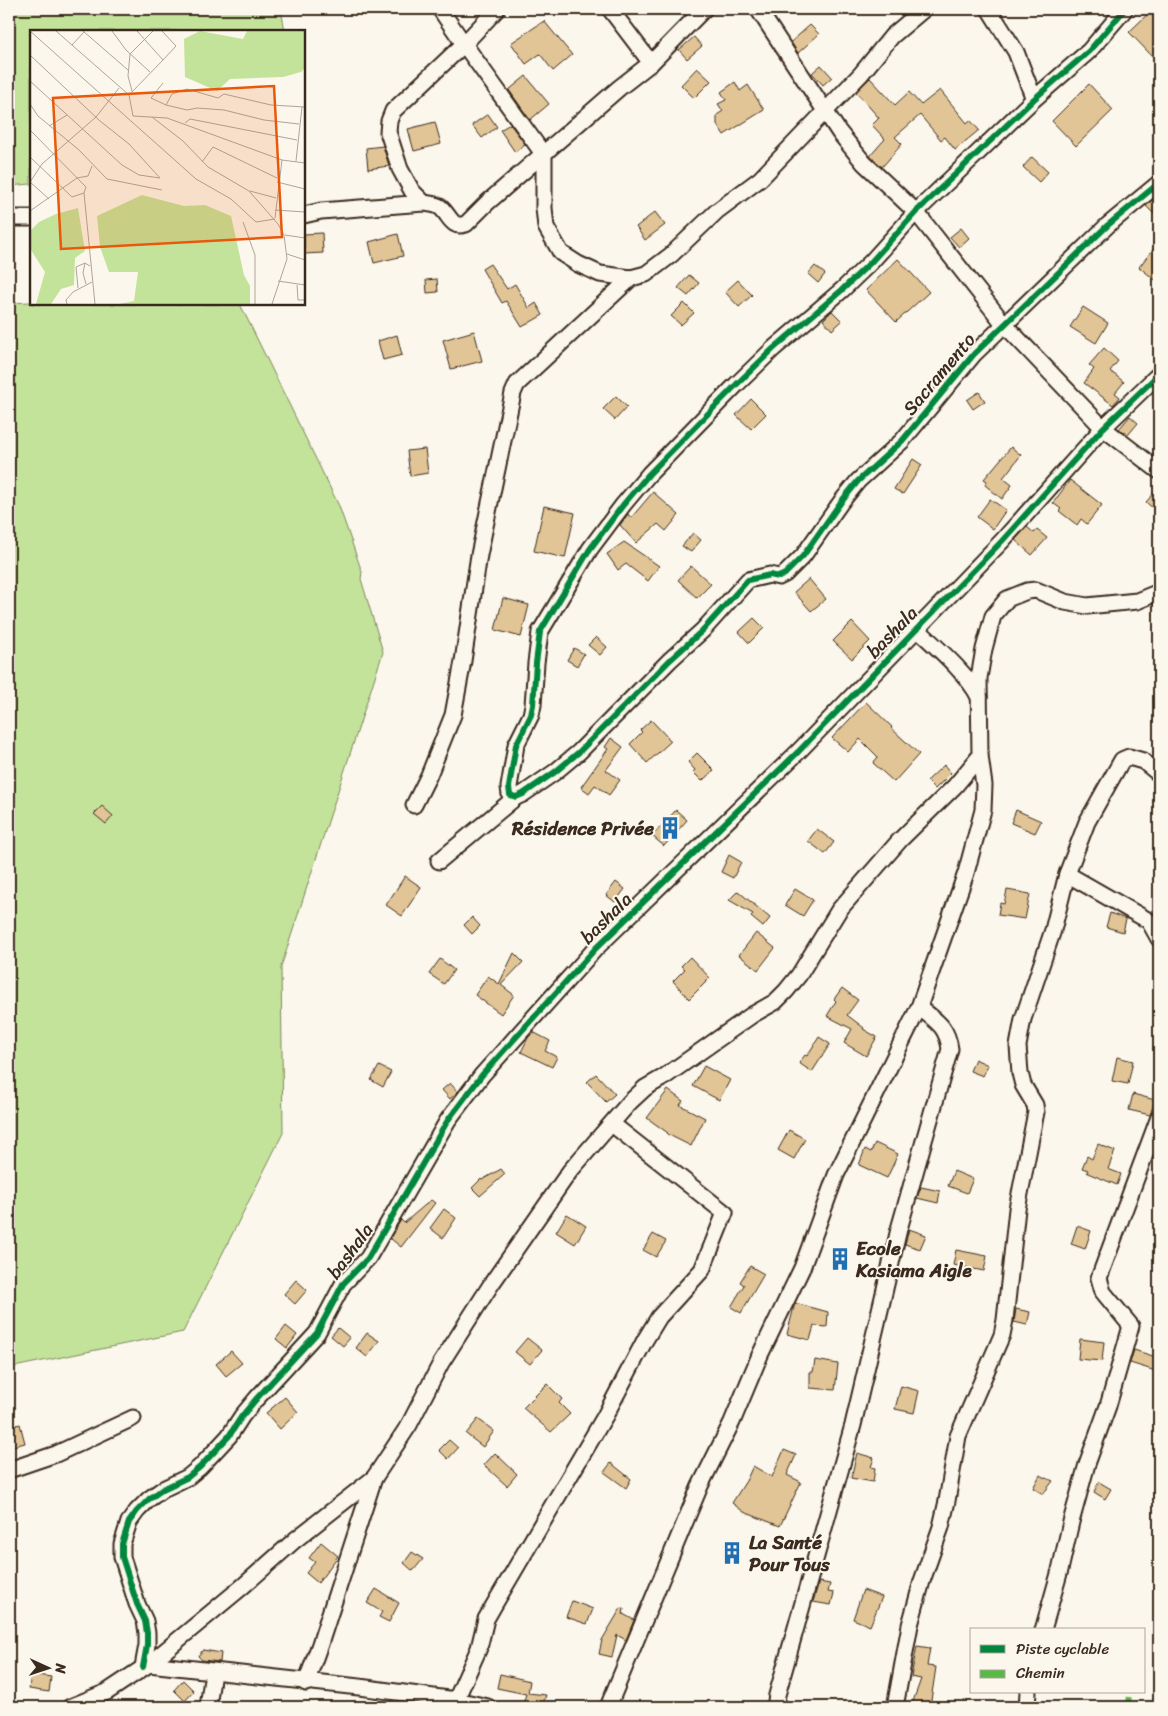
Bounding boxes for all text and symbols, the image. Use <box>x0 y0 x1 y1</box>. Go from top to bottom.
inset map <box>30 30 305 305</box>
street label: Sacramento <box>894 325 984 423</box>
street label: bashala <box>858 597 926 666</box>
place label: Résidence Privée <box>511 812 654 845</box>
building icon: Résidence Privée <box>657 815 683 841</box>
street label: bashala <box>572 884 640 952</box>
street label: bashala <box>318 1215 382 1286</box>
place label: Ecole Kasiama Aigle <box>855 1232 972 1287</box>
building icon: Ecole Kasiama Aigle <box>827 1246 853 1272</box>
place label: La Santé Pour Tous <box>749 1526 831 1581</box>
building icon: La Santé Pour Tous <box>719 1540 745 1566</box>
legend <box>970 1628 1146 1694</box>
text: Piste cyclable <box>1016 1636 1109 1662</box>
north arrow <box>22 1644 72 1694</box>
text: Chemin <box>1016 1660 1065 1686</box>
text: N <box>48 1662 73 1674</box>

